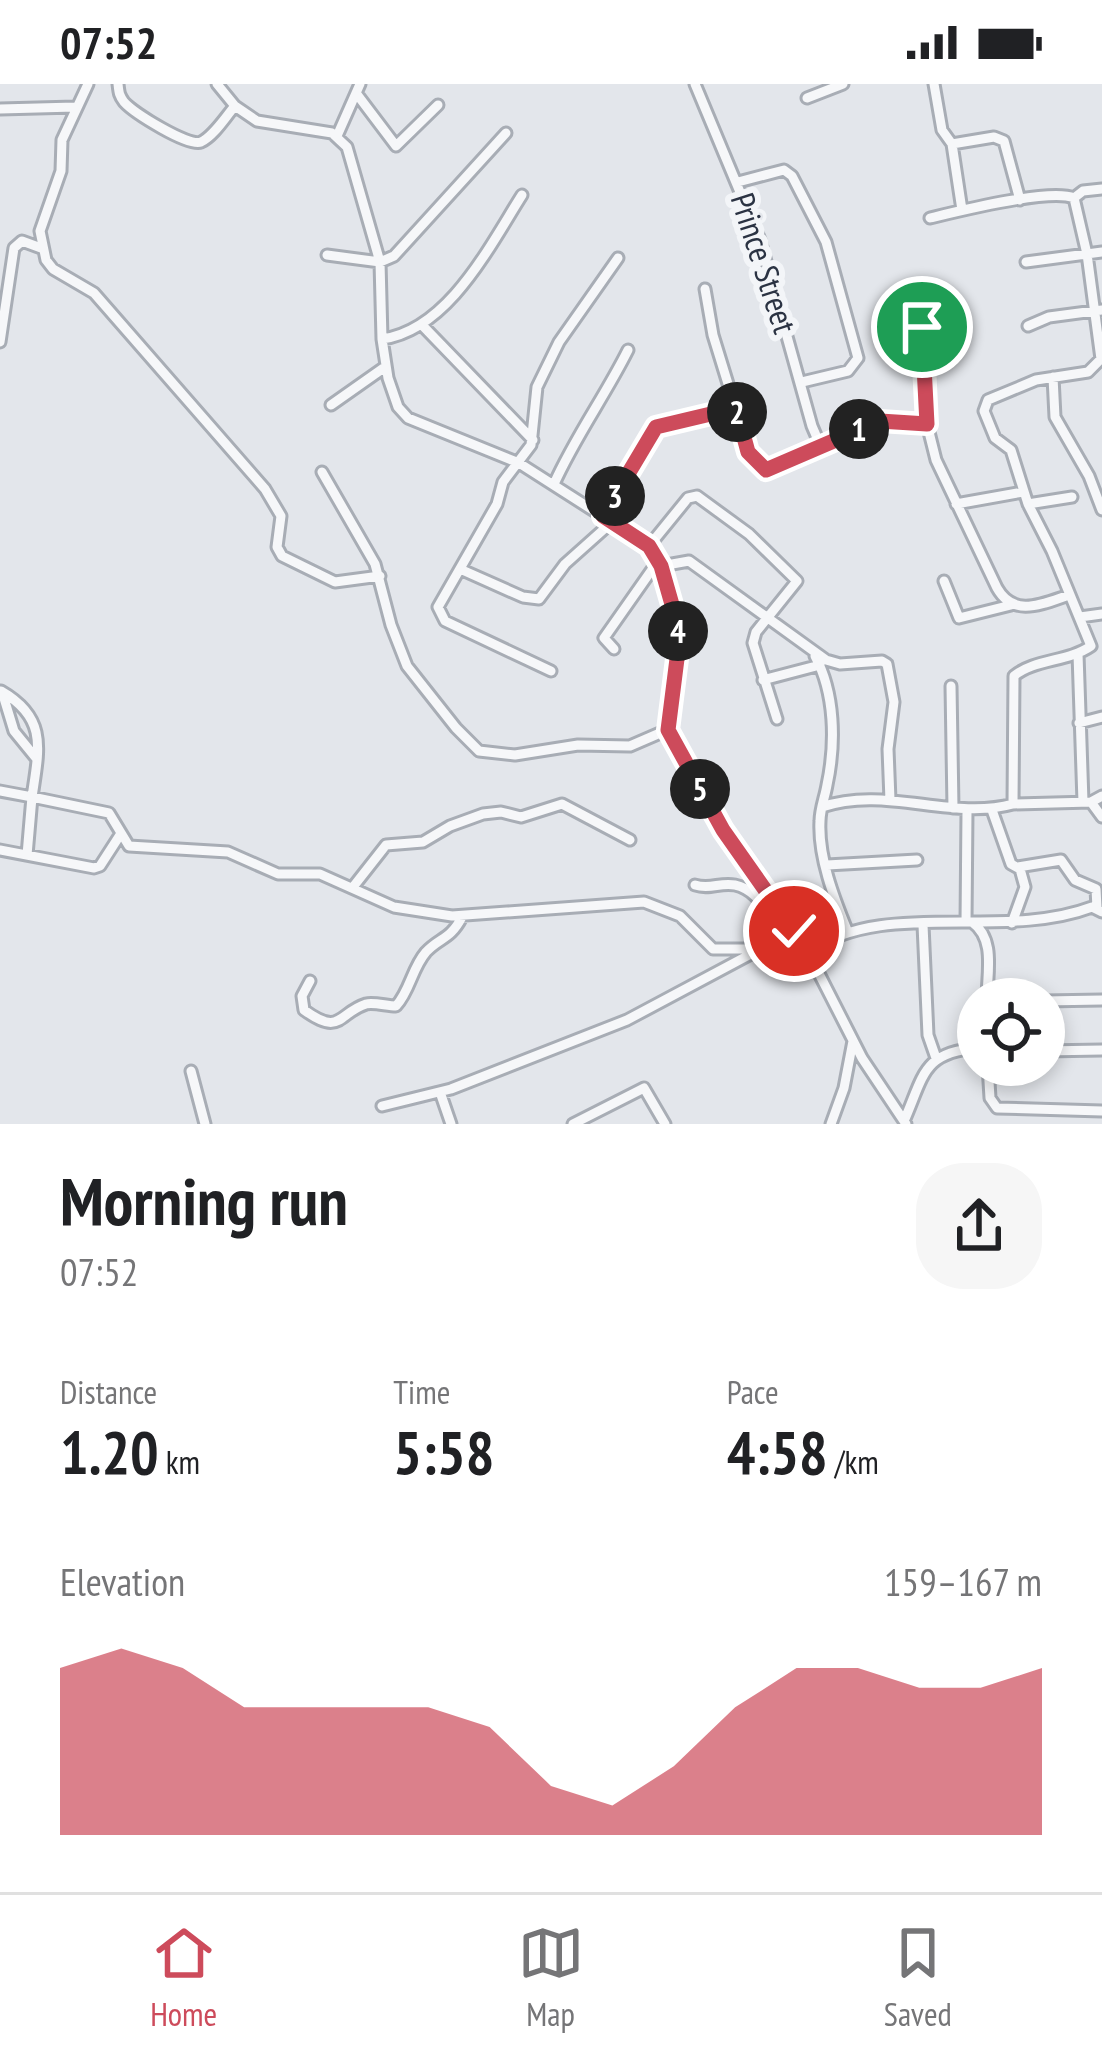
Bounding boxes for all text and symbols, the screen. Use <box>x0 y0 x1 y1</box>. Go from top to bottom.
text: 07:52 <box>60 13 157 71</box>
street label: Prince Street <box>722 187 807 338</box>
pin <box>871 276 973 378</box>
icon: arrive <box>889 294 955 360</box>
pin: 2 <box>707 382 767 442</box>
text: 2 <box>729 390 745 433</box>
pin: 1 <box>829 399 889 459</box>
text: 1 <box>851 407 867 450</box>
pin: 3 <box>585 466 645 526</box>
text: 3 <box>607 474 623 517</box>
pin: 4 <box>648 601 708 661</box>
text: 4 <box>670 609 686 652</box>
pin: 5 <box>670 759 730 819</box>
text: 5 <box>692 767 708 810</box>
pin <box>743 880 845 982</box>
icon: check <box>761 898 827 964</box>
map controls <box>957 978 1065 1086</box>
button: locate <box>957 978 1065 1086</box>
text: Morning run <box>60 1158 348 1243</box>
button: share <box>916 1163 1042 1289</box>
text: 07:52 <box>60 1246 138 1297</box>
text: Distance <box>60 1370 157 1413</box>
text: Time <box>393 1370 450 1413</box>
text: Pace <box>727 1370 779 1413</box>
text: 1.20 <box>60 1413 159 1491</box>
text: 5:58 <box>393 1413 494 1491</box>
text: 4:58 <box>727 1413 828 1491</box>
text: km <box>159 1440 200 1483</box>
text: /km <box>828 1440 879 1483</box>
text: Elevation <box>60 1556 185 1607</box>
text: 159–167 m <box>884 1556 1042 1607</box>
tab: Home <box>150 1920 217 2035</box>
tab: Map <box>518 1920 584 2035</box>
tab: Saved <box>884 1920 952 2035</box>

